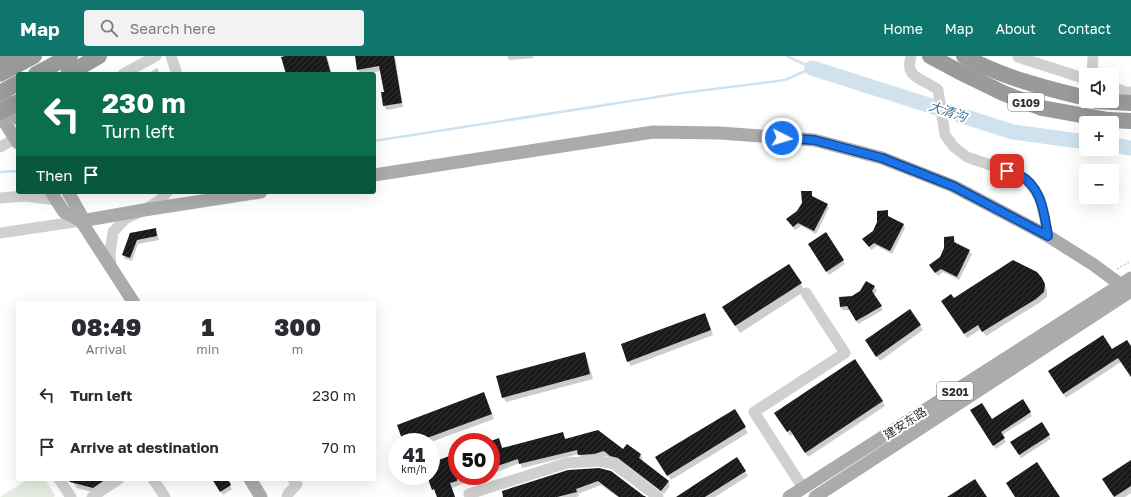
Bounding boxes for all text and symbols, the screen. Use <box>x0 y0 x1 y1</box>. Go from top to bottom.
search box <box>84 10 364 46</box>
text: Map <box>20 17 60 40</box>
icon: search <box>98 17 120 39</box>
text: Search here <box>130 19 216 37</box>
text: Home <box>883 20 923 37</box>
text: Map <box>945 20 973 37</box>
text: About <box>995 20 1036 37</box>
text: Contact <box>1058 20 1111 37</box>
map controls <box>1079 68 1119 204</box>
button: sound <box>1079 68 1119 108</box>
text: 230 m <box>102 86 186 119</box>
icon: left <box>36 88 88 140</box>
road number: G109 <box>1008 93 1044 111</box>
water label: 大清沟 <box>927 97 971 125</box>
button: + <box>1079 116 1119 156</box>
position arrow <box>761 117 803 159</box>
text: Turn left <box>102 120 175 142</box>
pin <box>990 154 1024 188</box>
icon: arrive <box>996 160 1018 182</box>
icon: arrive <box>80 164 102 186</box>
button: − <box>1079 164 1119 204</box>
text: Then <box>36 166 72 184</box>
text: 08:49 <box>71 312 141 341</box>
text: 1 <box>201 312 214 341</box>
text: 300 <box>274 312 321 341</box>
text: Arrival <box>86 341 127 357</box>
text: min <box>196 341 219 357</box>
text: m <box>292 341 303 357</box>
road number: S201 <box>937 382 973 400</box>
icon: left <box>36 384 58 406</box>
text: Turn left <box>70 386 132 404</box>
text: 230 m <box>312 386 356 404</box>
street label: 建安东路 <box>881 404 929 442</box>
speed limit sign: 50 <box>448 433 500 485</box>
icon: arrive <box>36 436 58 458</box>
text: Arrive at destination <box>70 438 219 456</box>
text: 70 m <box>322 438 356 456</box>
text: 41 <box>403 442 425 466</box>
text: km/h <box>401 463 427 475</box>

